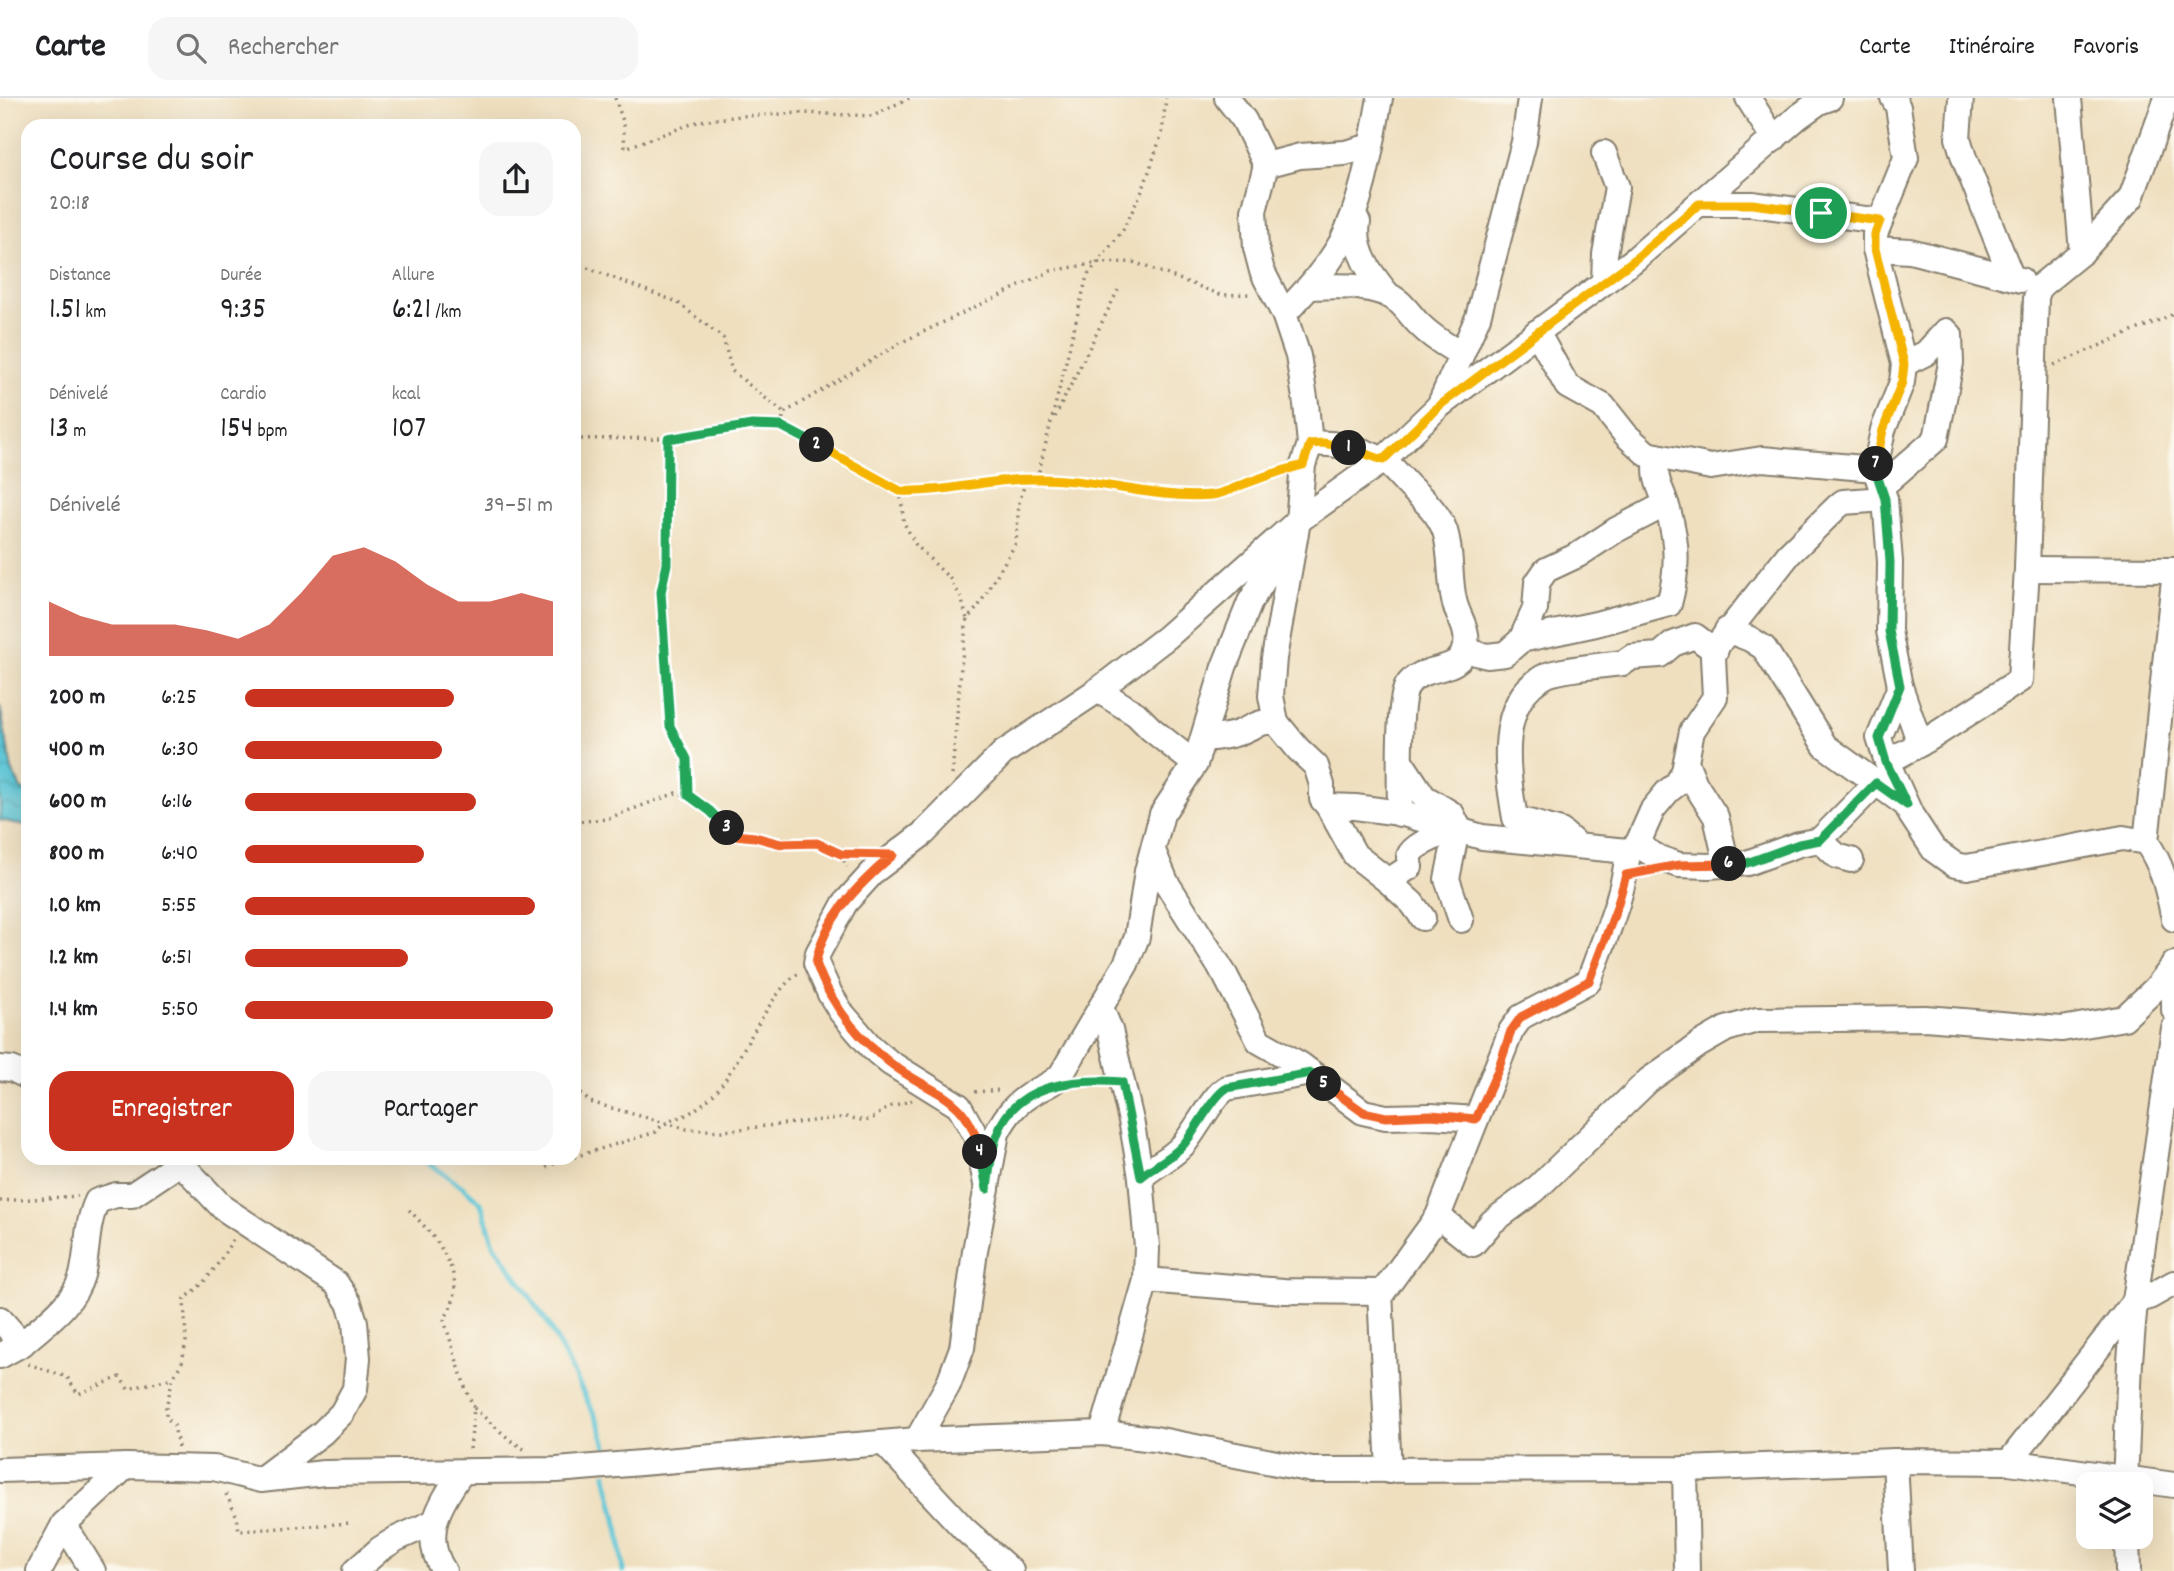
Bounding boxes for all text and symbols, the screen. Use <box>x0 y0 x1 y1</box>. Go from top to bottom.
search box <box>148 17 638 80</box>
text: Carte <box>35 25 106 72</box>
icon: search <box>172 29 210 67</box>
text: Rechercher <box>228 30 339 67</box>
text: Carte <box>1859 31 1911 65</box>
text: Itinéraire <box>1949 31 2035 65</box>
text: Favoris <box>2073 31 2139 65</box>
text: Course du soir <box>49 134 253 189</box>
button: share <box>479 142 553 216</box>
pin <box>1791 183 1851 243</box>
text: 20:18 <box>49 188 90 221</box>
icon: arrive <box>1802 194 1840 232</box>
text: Distance <box>49 263 111 290</box>
text: Durée <box>220 263 262 290</box>
text: Allure <box>392 263 435 290</box>
text: 1.51 <box>49 290 81 333</box>
text: 9:35 <box>220 290 266 333</box>
text: 6:21 <box>392 290 431 333</box>
text: km <box>81 300 106 327</box>
text: /km <box>431 300 462 327</box>
text: Dénivelé <box>49 382 108 409</box>
text: Cardio <box>220 382 267 409</box>
text: kcal <box>392 382 421 409</box>
text: 13 <box>49 409 69 452</box>
text: 154 <box>220 409 253 452</box>
text: 107 <box>392 409 426 452</box>
text: m <box>69 419 86 446</box>
text: bpm <box>253 419 288 446</box>
pin: 2 <box>800 428 834 462</box>
pin: 1 <box>1332 430 1366 466</box>
text: 2 <box>812 431 821 458</box>
text: 1 <box>1346 434 1351 461</box>
pin: 7 <box>1858 446 1894 482</box>
text: 7 <box>1872 450 1879 477</box>
text: Dénivelé <box>49 490 121 523</box>
text: 39–51 m <box>484 490 553 523</box>
text: 200 m <box>49 682 105 715</box>
text: 6:25 <box>161 682 197 715</box>
text: 400 m <box>49 734 105 767</box>
text: 6:30 <box>161 734 199 767</box>
text: 600 m <box>49 786 106 819</box>
text: 6:16 <box>161 786 192 819</box>
pin: 3 <box>710 810 744 846</box>
text: 3 <box>722 814 731 841</box>
text: 800 m <box>49 838 104 871</box>
text: 6:40 <box>161 838 198 871</box>
pin: 6 <box>1712 846 1746 882</box>
text: 6 <box>1724 850 1733 877</box>
text: 1.0 km <box>49 890 101 923</box>
text: 5:55 <box>161 890 197 923</box>
text: 1.2 km <box>49 942 98 975</box>
text: 6:51 <box>161 942 192 975</box>
text: 1.4 km <box>49 994 98 1027</box>
text: 5:50 <box>161 994 199 1027</box>
pin: 5 <box>1306 1066 1342 1102</box>
text: 5 <box>1319 1070 1328 1097</box>
button: Enregistrer <box>49 1071 294 1151</box>
button: Partager <box>308 1071 553 1151</box>
pin: 4 <box>962 1134 998 1170</box>
text: 4 <box>976 1138 983 1165</box>
map controls <box>2076 1472 2153 1549</box>
button: layers <box>2076 1472 2153 1549</box>

